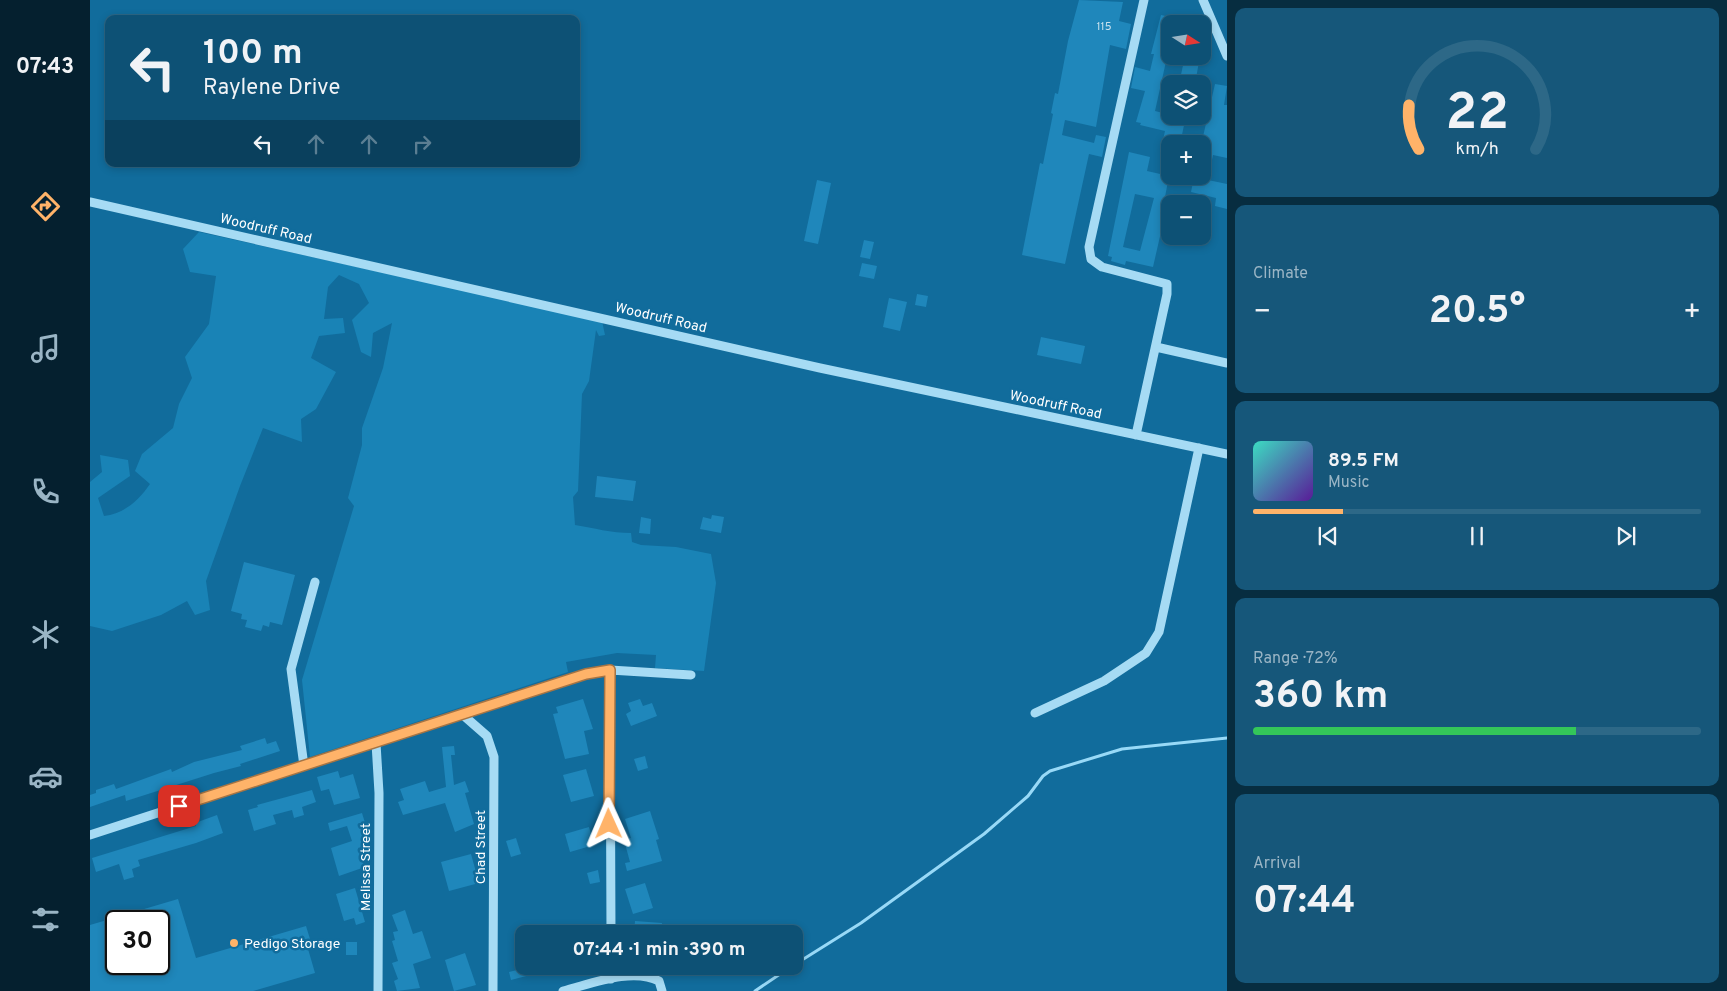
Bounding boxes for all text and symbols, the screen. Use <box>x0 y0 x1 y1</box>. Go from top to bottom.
north arrow <box>1161 15 1211 65</box>
map controls <box>1161 15 1211 245</box>
house number: 115 <box>1096 20 1112 34</box>
text: 100 m <box>203 32 303 76</box>
icon: left <box>120 35 185 100</box>
text: 07:43 <box>16 54 74 81</box>
text: Raylene Drive <box>203 75 340 102</box>
button: layers <box>1161 75 1211 125</box>
text: 22 <box>1445 82 1509 148</box>
icon: left <box>249 130 277 158</box>
icon: ahead <box>302 130 330 158</box>
icon: ahead <box>355 130 383 158</box>
icon: right <box>408 130 436 158</box>
button: + <box>1161 135 1211 185</box>
text: km/h <box>1455 138 1499 161</box>
icon: directions <box>28 189 63 224</box>
button: − <box>1161 195 1211 245</box>
street label: Woodruff Road <box>218 211 313 248</box>
text: Climate <box>1253 264 1308 284</box>
text: 20.5° <box>1429 288 1525 337</box>
text: − <box>1253 295 1271 331</box>
text: + <box>1683 295 1701 331</box>
street label: Woodruff Road <box>613 300 708 337</box>
icon: music <box>28 331 63 366</box>
street label: Woodruff Road <box>1008 387 1103 424</box>
text: 89.5 FM <box>1328 449 1399 473</box>
text: Music <box>1328 473 1369 493</box>
icon: phone <box>28 474 63 509</box>
icon: previous <box>1314 522 1342 550</box>
icon: pause <box>1463 522 1491 550</box>
icon: next <box>1612 522 1640 550</box>
icon: climate <box>28 617 63 652</box>
text: Range · 72% <box>1253 649 1338 669</box>
text: 360 km <box>1253 673 1388 722</box>
icon: car <box>28 759 63 794</box>
pin <box>158 785 200 827</box>
icon: arrive <box>165 792 193 820</box>
position arrow <box>582 797 634 849</box>
street label: Chad Street <box>473 810 490 884</box>
street label: Melissa Street <box>358 823 375 911</box>
text: Arrival <box>1253 854 1301 874</box>
text: 07:44 <box>1253 878 1356 927</box>
icon: filters <box>28 902 63 937</box>
speed limit sign: 30 <box>105 910 170 975</box>
place label: Pedigo Storage <box>244 936 340 953</box>
marker: Pedigo Storage <box>228 937 240 949</box>
text: 07:44 · 1 min · 390 m <box>572 938 746 962</box>

